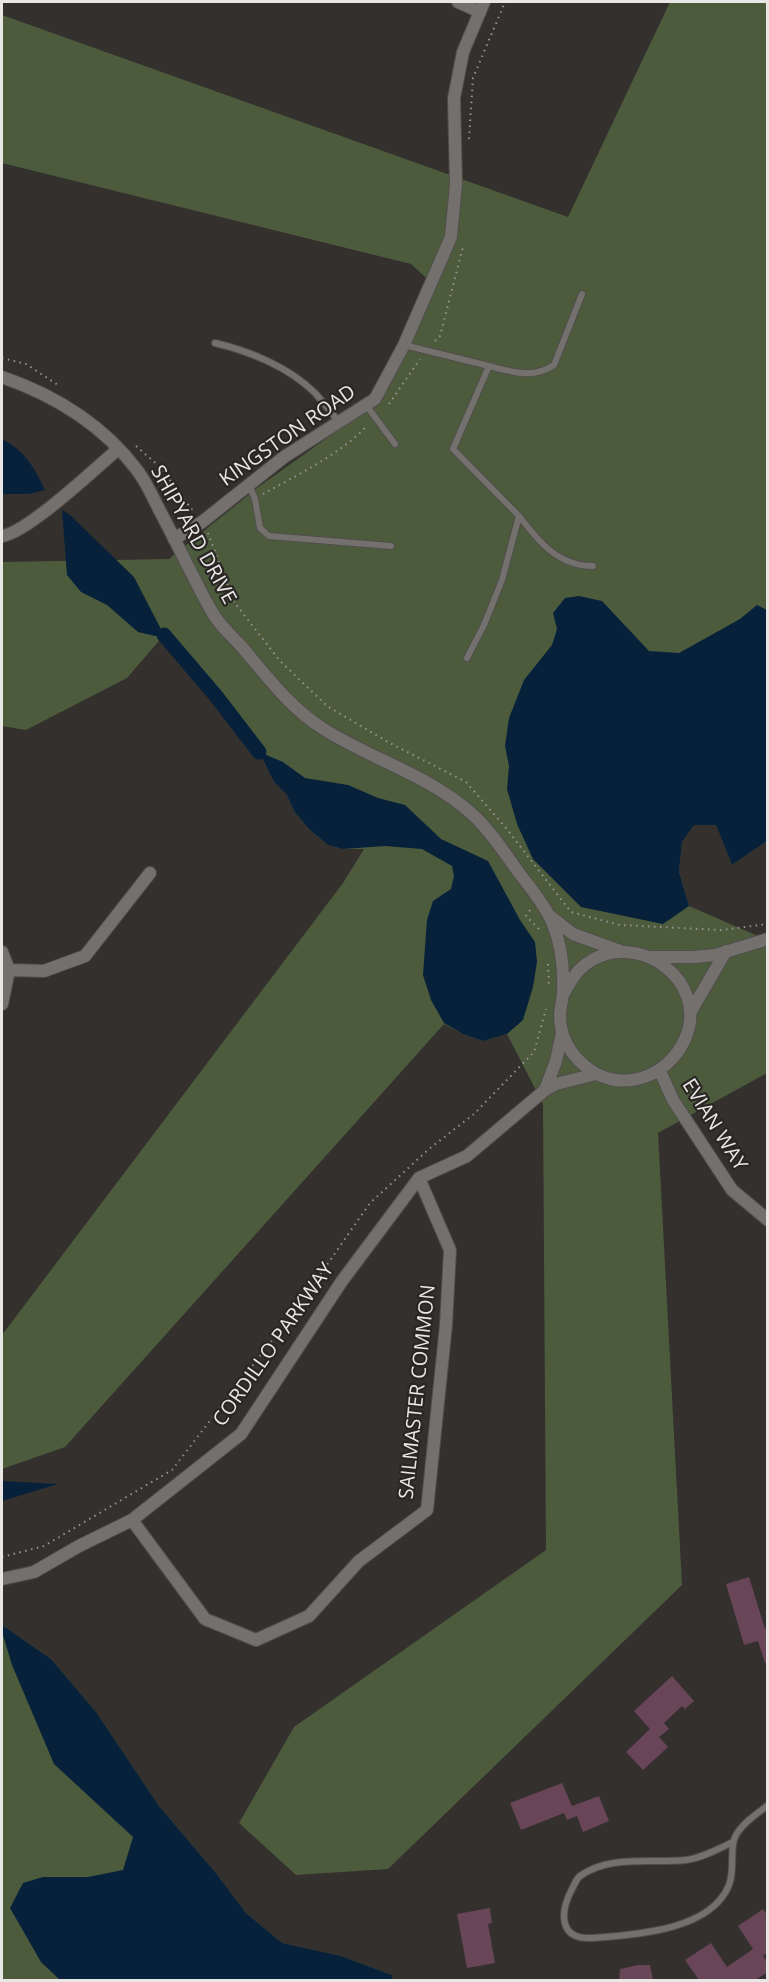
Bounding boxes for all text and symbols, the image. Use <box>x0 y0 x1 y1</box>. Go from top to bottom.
street label: KINGSTON ROAD <box>215 380 361 492</box>
street label: SHIPYARD DRIVE <box>145 462 241 608</box>
street label: EVIAN WAY <box>676 1075 752 1175</box>
street label: CORDILLO PARKWAY <box>209 1259 339 1431</box>
street label: SAILMASTER COMMON <box>395 1284 441 1500</box>

